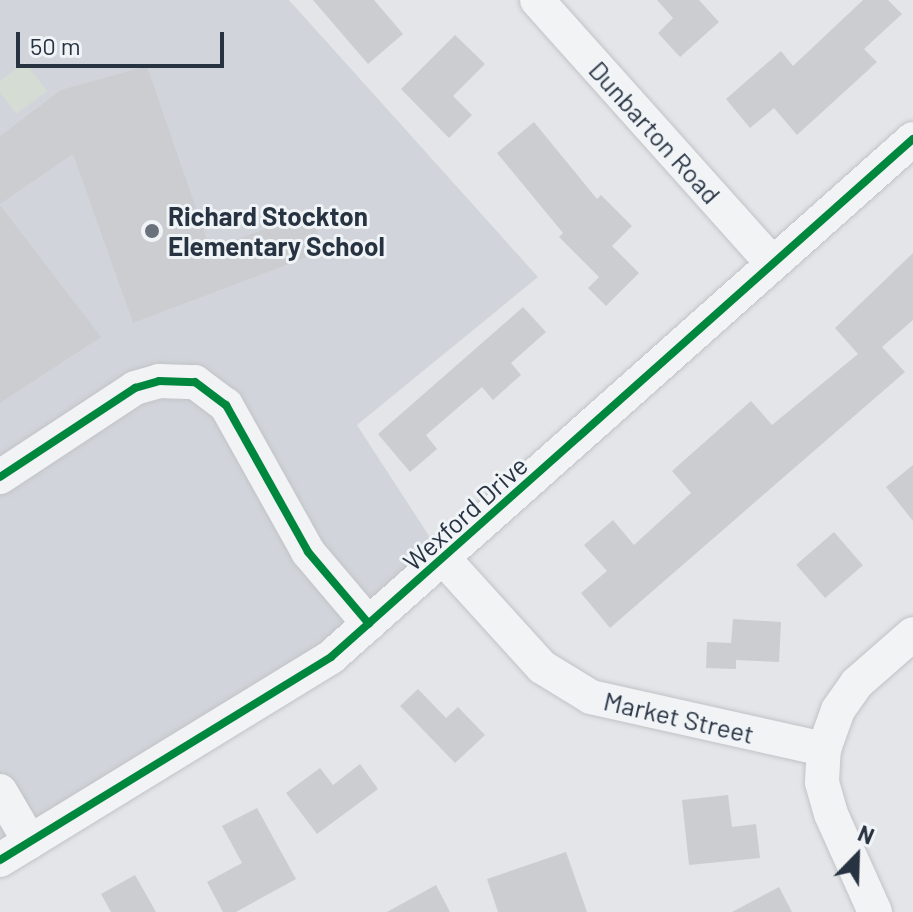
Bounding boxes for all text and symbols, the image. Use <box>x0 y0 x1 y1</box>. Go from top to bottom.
scale bar <box>20 16 228 66</box>
text: 50 m <box>30 31 81 60</box>
street label: Dunbarton Road <box>583 54 727 210</box>
place label: Richard Stockton Elementary School <box>168 200 385 262</box>
marker: Richard Stockton Elementary School <box>143 222 161 240</box>
street label: Wexford Drive <box>396 449 534 577</box>
street label: Market Street <box>601 685 757 749</box>
north arrow <box>817 816 897 896</box>
text: N <box>855 819 878 849</box>

